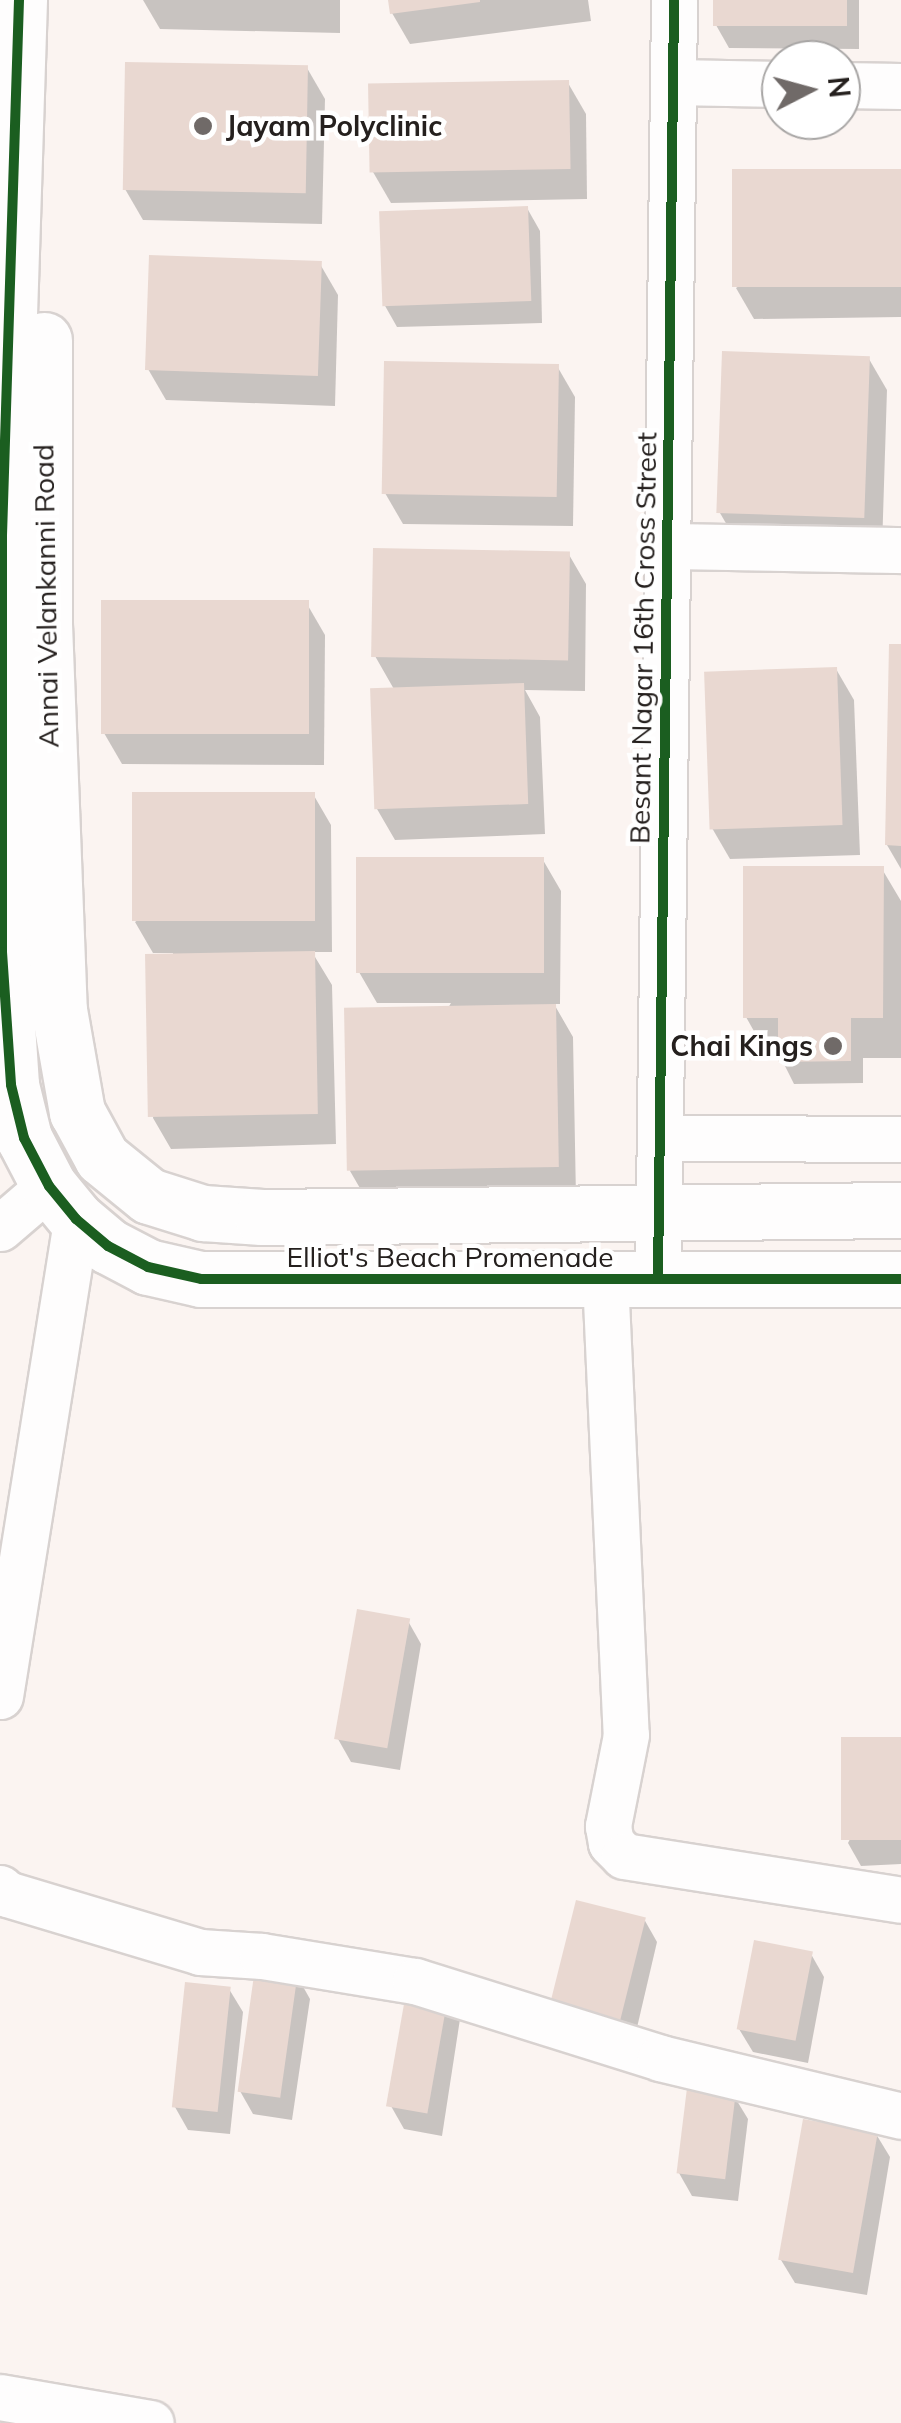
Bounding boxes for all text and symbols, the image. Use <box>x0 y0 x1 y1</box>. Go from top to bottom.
north arrow <box>761 40 861 140</box>
text: N <box>821 75 858 99</box>
place label: Jayam Polyclinic <box>226 109 442 143</box>
marker: Jayam Polyclinic <box>190 113 216 139</box>
street label: Besant Nagar 16th Cross Street <box>623 432 663 844</box>
street label: Annai Velankanni Road <box>27 444 65 748</box>
place label: Chai Kings <box>670 1029 813 1063</box>
marker: Chai Kings <box>822 1035 844 1057</box>
street label: Elliot's Beach Promenade <box>286 1240 614 1274</box>

